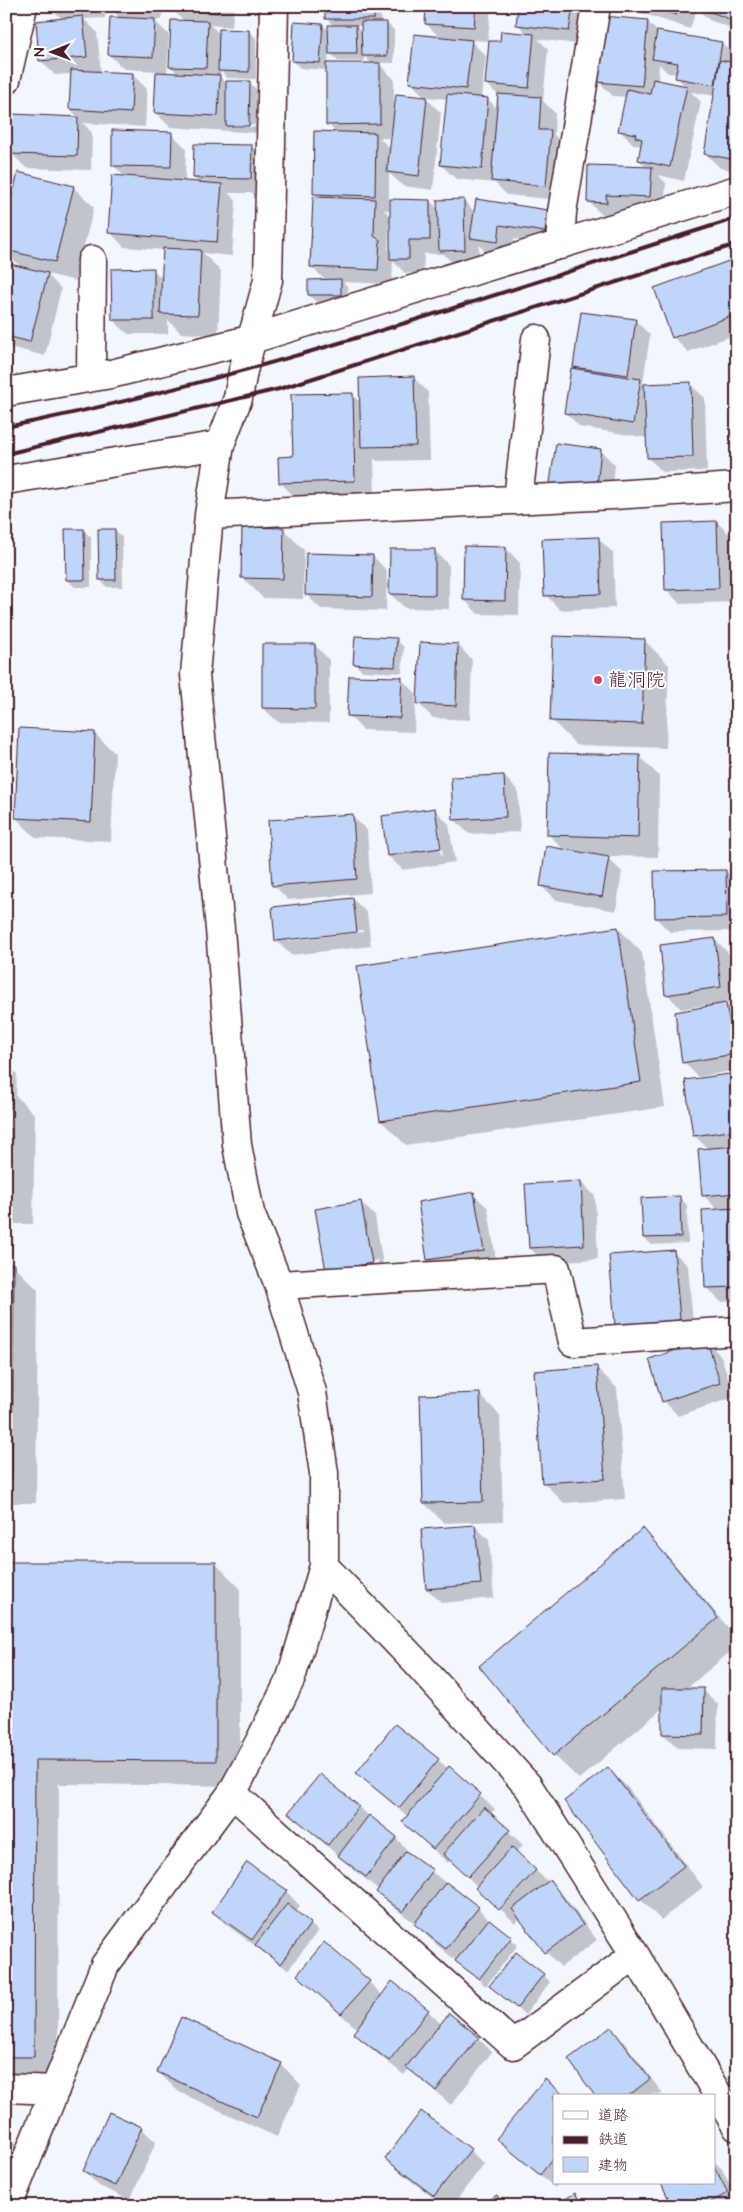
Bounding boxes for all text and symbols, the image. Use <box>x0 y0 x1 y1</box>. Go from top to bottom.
north arrow <box>28 28 78 78</box>
text: N <box>30 47 50 57</box>
place label: 龍洞院 <box>608 667 665 694</box>
marker: 龍洞院 <box>592 674 604 686</box>
legend <box>553 2094 716 2184</box>
text: 道路 <box>598 2105 628 2126</box>
text: 鉄道 <box>598 2129 628 2150</box>
text: 建物 <box>598 2155 628 2176</box>

